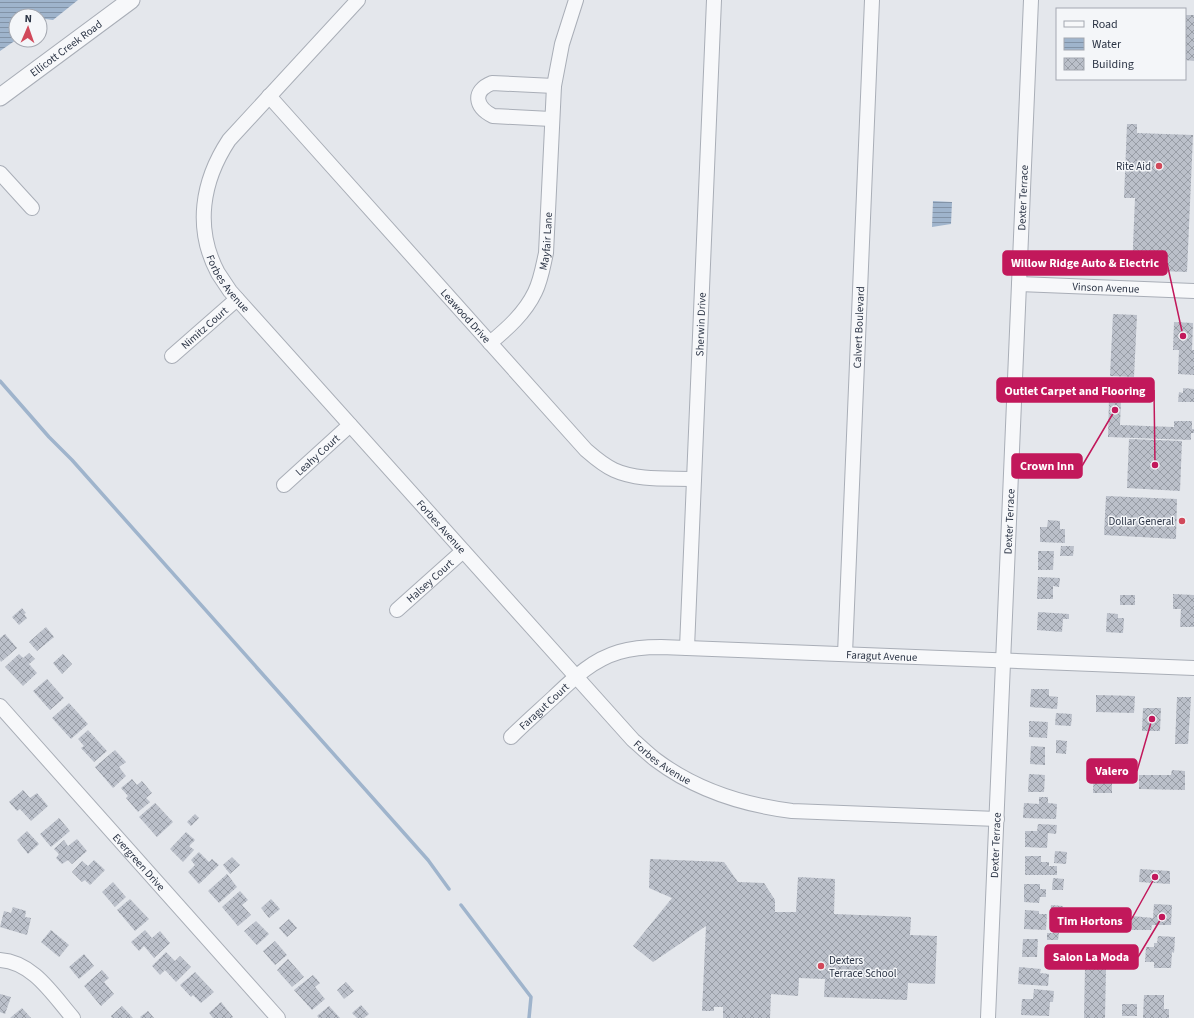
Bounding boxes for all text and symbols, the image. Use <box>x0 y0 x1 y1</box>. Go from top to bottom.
north arrow <box>8 8 48 48</box>
legend <box>1056 8 1186 80</box>
text: N <box>24 11 32 26</box>
text: Road <box>1092 16 1118 33</box>
street label: Ellicott Creek Road <box>27 17 105 80</box>
text: Water <box>1092 36 1122 53</box>
text: Building <box>1092 56 1134 73</box>
place label: Rite Aid <box>1116 159 1151 174</box>
marker: Rite Aid <box>1154 161 1164 171</box>
street label: Dexter Terrace <box>1014 164 1032 231</box>
street label: Mayfair Lane <box>536 211 556 272</box>
callout: Willow Ridge Auto & Electric <box>1003 251 1167 275</box>
street label: Forbes Avenue <box>203 253 253 316</box>
text: Willow Ridge Auto & Electric <box>1011 255 1159 272</box>
street label: Vinson Avenue <box>1072 279 1140 297</box>
street label: Leawood Drive <box>437 286 494 347</box>
street label: Calvert Boulevard <box>850 286 868 369</box>
street label: Sherwin Drive <box>692 291 710 357</box>
street label: Nimitz Court <box>178 303 232 353</box>
callout: Outlet Carpet and Flooring <box>997 378 1154 402</box>
text: Outlet Carpet and Flooring <box>1004 383 1146 400</box>
street label: Leahy Court <box>292 431 343 479</box>
callout: Crown Inn <box>1012 454 1082 478</box>
text: Crown Inn <box>1020 458 1074 475</box>
street label: Dexter Terrace <box>1001 488 1018 555</box>
street label: Forbes Avenue <box>413 497 470 557</box>
place label: Dollar General <box>1108 514 1174 529</box>
marker: Dollar General <box>1177 516 1187 526</box>
street label: Halsey Court <box>403 556 457 606</box>
street label: Faragut Avenue <box>846 647 918 665</box>
street label: Faragut Court <box>516 679 573 733</box>
street label: Forbes Avenue <box>630 737 694 789</box>
callout: Valero <box>1087 759 1137 783</box>
text: Valero <box>1094 763 1129 780</box>
street label: Dexter Terrace <box>987 811 1005 878</box>
street label: Evergreen Drive <box>109 830 169 895</box>
callout: Tim Hortons <box>1050 908 1131 932</box>
text: Tim Hortons <box>1057 913 1123 930</box>
callout: Salon La Moda <box>1045 945 1138 969</box>
text: Salon La Moda <box>1053 949 1129 966</box>
place label: Dexters Terrace School <box>829 953 897 981</box>
marker: Dexters Terrace School <box>816 961 826 971</box>

